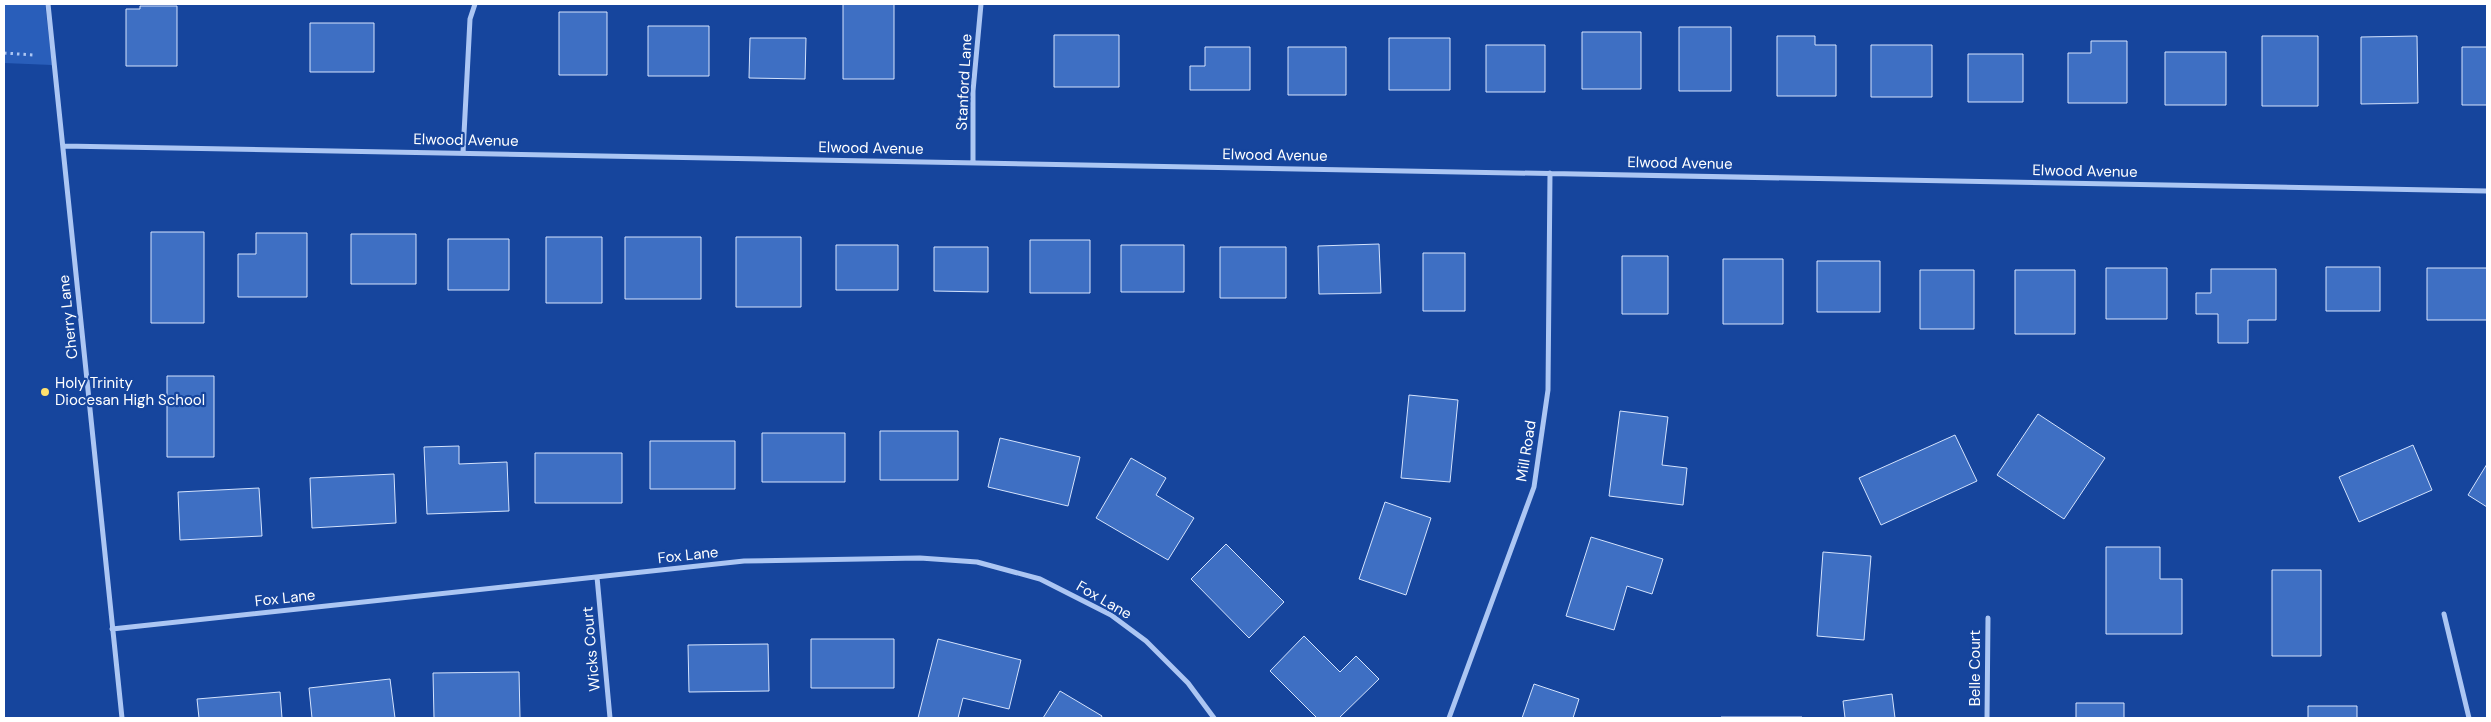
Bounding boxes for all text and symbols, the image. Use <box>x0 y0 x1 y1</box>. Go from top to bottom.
street label: Stanford Lane <box>951 33 977 131</box>
street label: Elwood Avenue <box>413 129 519 151</box>
street label: Elwood Avenue <box>818 137 924 159</box>
street label: Elwood Avenue <box>1222 144 1328 166</box>
street label: Elwood Avenue <box>1627 152 1733 174</box>
street label: Elwood Avenue <box>2032 160 2138 182</box>
street label: Cherry Lane <box>54 274 82 360</box>
place label: Holy Trinity Diocesan High School <box>55 373 205 410</box>
marker: Holy Trinity Diocesan High School <box>39 386 51 398</box>
street label: Mill Road <box>1511 419 1541 483</box>
street label: Fox Lane <box>657 542 719 568</box>
street label: Fox Lane <box>1073 576 1135 624</box>
street label: Fox Lane <box>254 585 316 611</box>
street label: Wicks Court <box>577 606 605 692</box>
street label: Belle Court <box>1965 630 1985 706</box>

